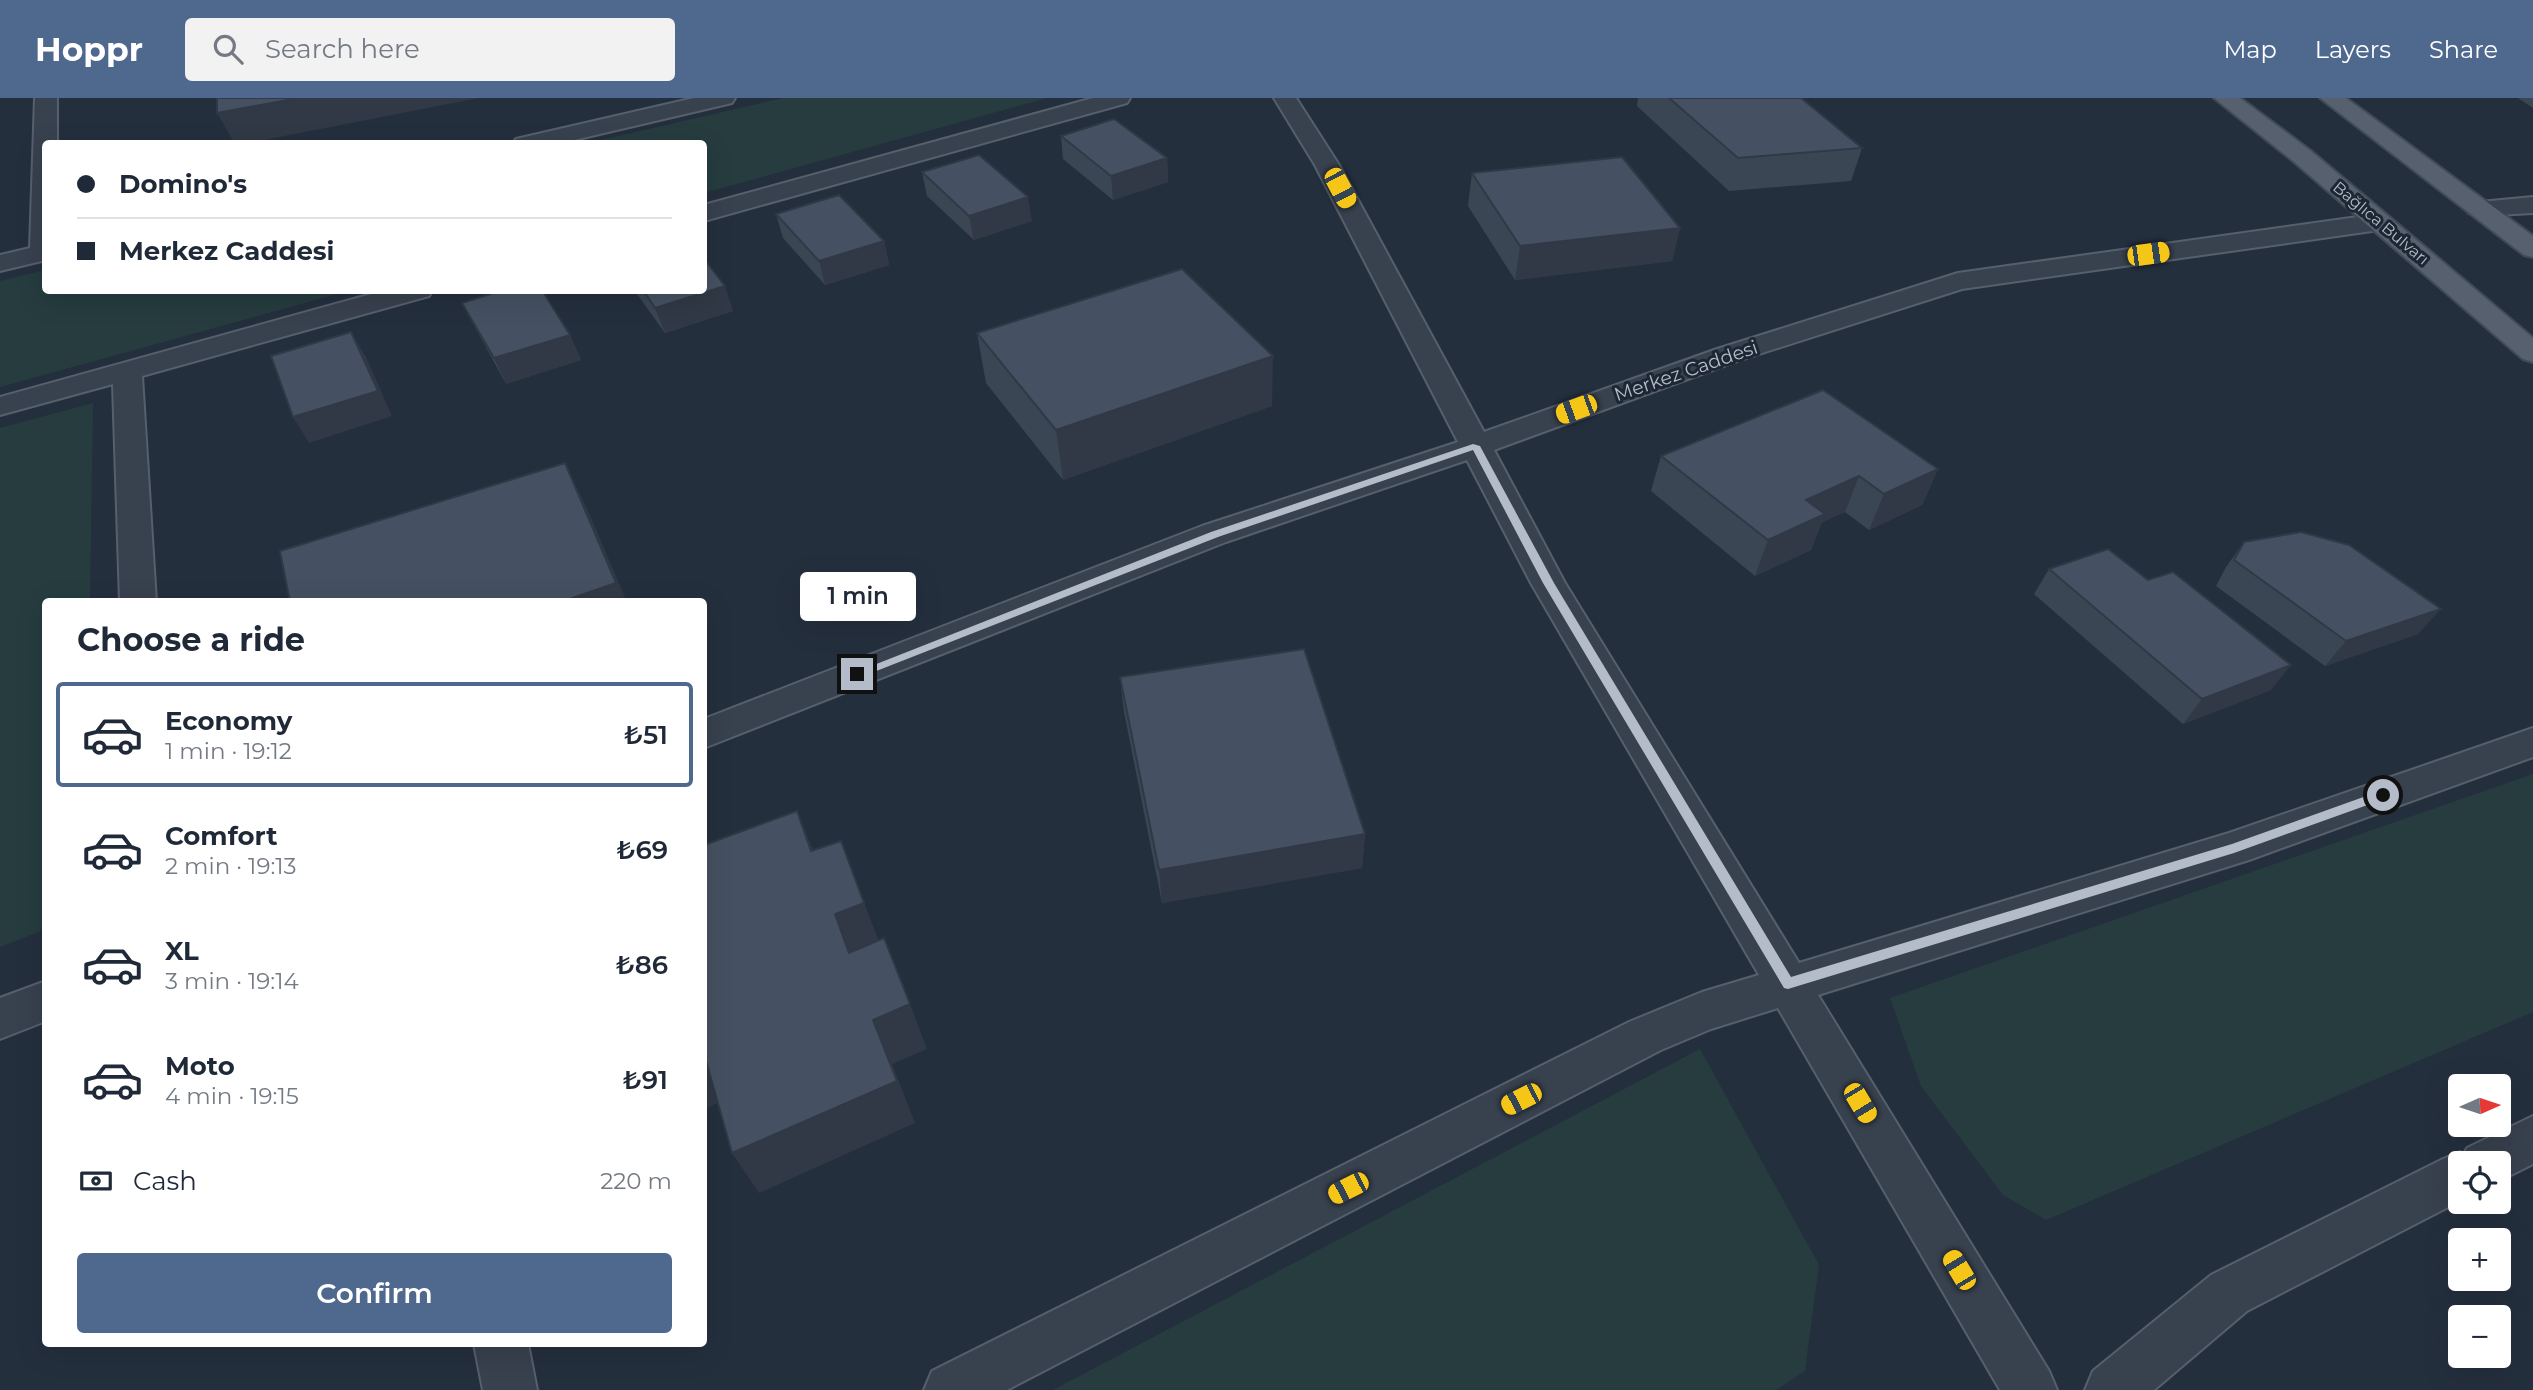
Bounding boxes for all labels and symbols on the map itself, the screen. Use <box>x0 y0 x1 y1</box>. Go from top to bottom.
car <box>1321 165 1360 211</box>
street label: Bağlıca Bulvarı <box>2329 177 2433 269</box>
car <box>2126 241 2171 267</box>
street label: Merkez Caddesi <box>1611 336 1761 406</box>
car <box>1553 392 1600 426</box>
callout: 1 min <box>799 573 915 622</box>
route end <box>841 658 873 690</box>
route start <box>2367 779 2399 811</box>
north arrow <box>2448 1074 2511 1138</box>
car <box>1498 1080 1545 1118</box>
car <box>1841 1080 1880 1126</box>
car <box>1325 1169 1372 1207</box>
car <box>1940 1247 1979 1293</box>

